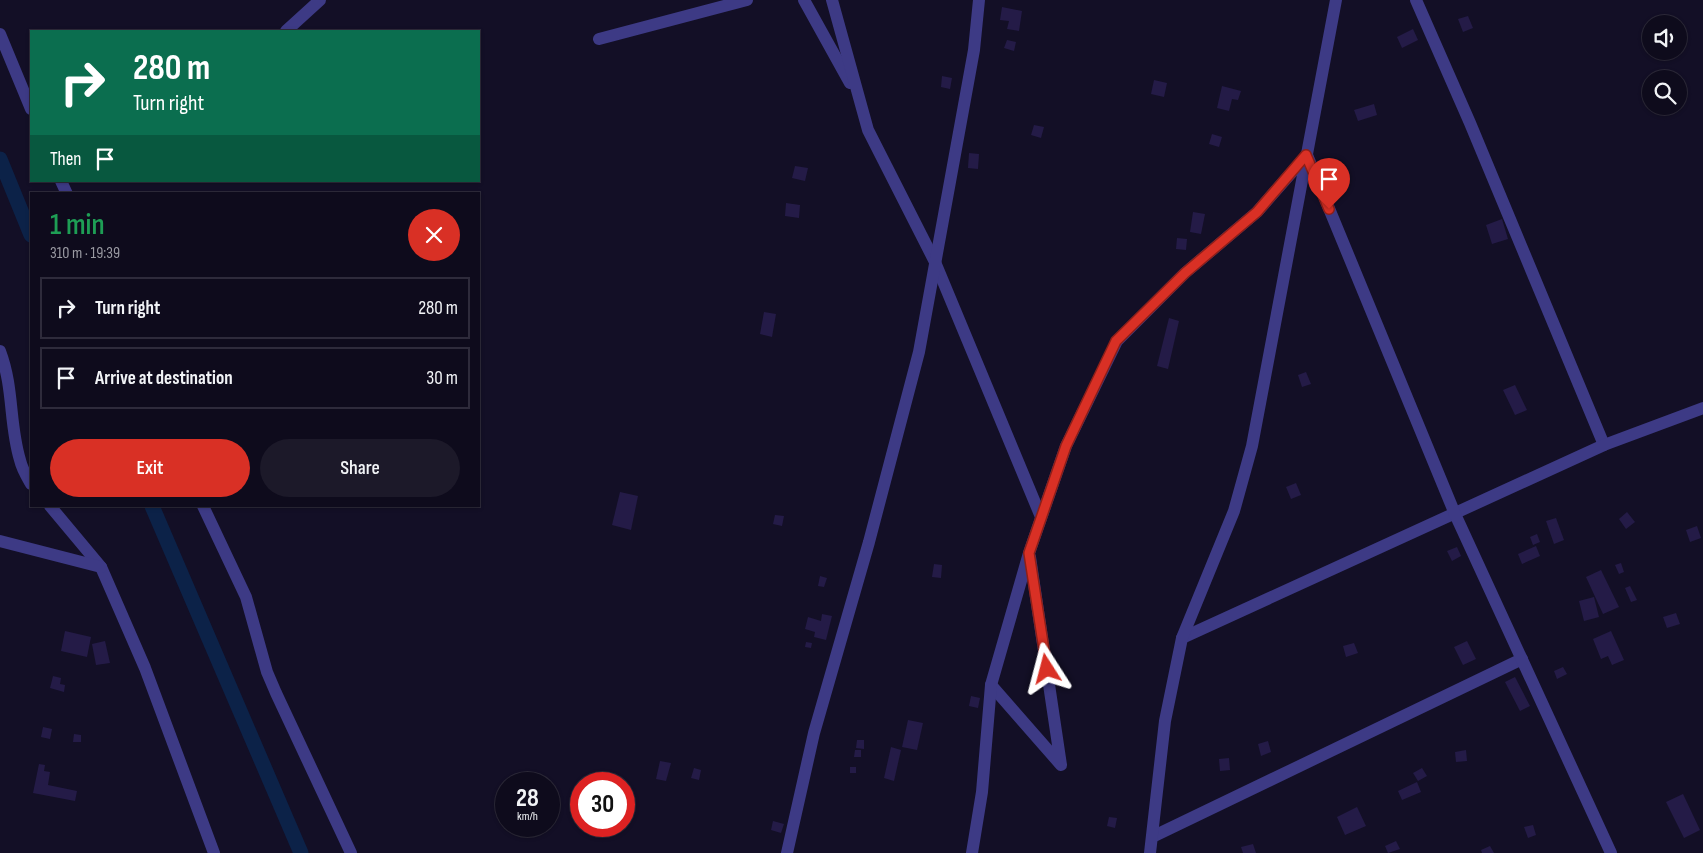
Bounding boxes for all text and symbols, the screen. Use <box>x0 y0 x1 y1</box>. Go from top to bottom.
map controls <box>1642 15 1687 115</box>
button: sound <box>1642 15 1687 60</box>
text: 280 m <box>133 47 210 90</box>
icon: right <box>50 50 115 115</box>
button: search <box>1642 70 1687 115</box>
text: Turn right <box>133 90 204 117</box>
icon: arrive <box>91 145 119 173</box>
text: Then <box>50 148 81 171</box>
pin <box>1308 158 1350 209</box>
icon: arrive <box>1315 165 1343 193</box>
text: 1 min <box>50 207 105 243</box>
button: close <box>408 209 460 261</box>
text: 310 m · 19:39 <box>50 244 120 263</box>
icon: right <box>52 294 80 322</box>
text: Turn right <box>95 297 160 320</box>
text: 280 m <box>418 297 458 320</box>
icon: arrive <box>52 364 80 392</box>
text: Arrive at destination <box>95 367 233 390</box>
text: 30 m <box>426 367 458 390</box>
button: Exit <box>50 439 250 497</box>
button: Share <box>260 439 460 497</box>
position arrow <box>1020 642 1072 694</box>
speed limit sign: 30 <box>570 772 635 837</box>
text: 28 <box>516 783 539 814</box>
text: km/h <box>517 809 538 824</box>

